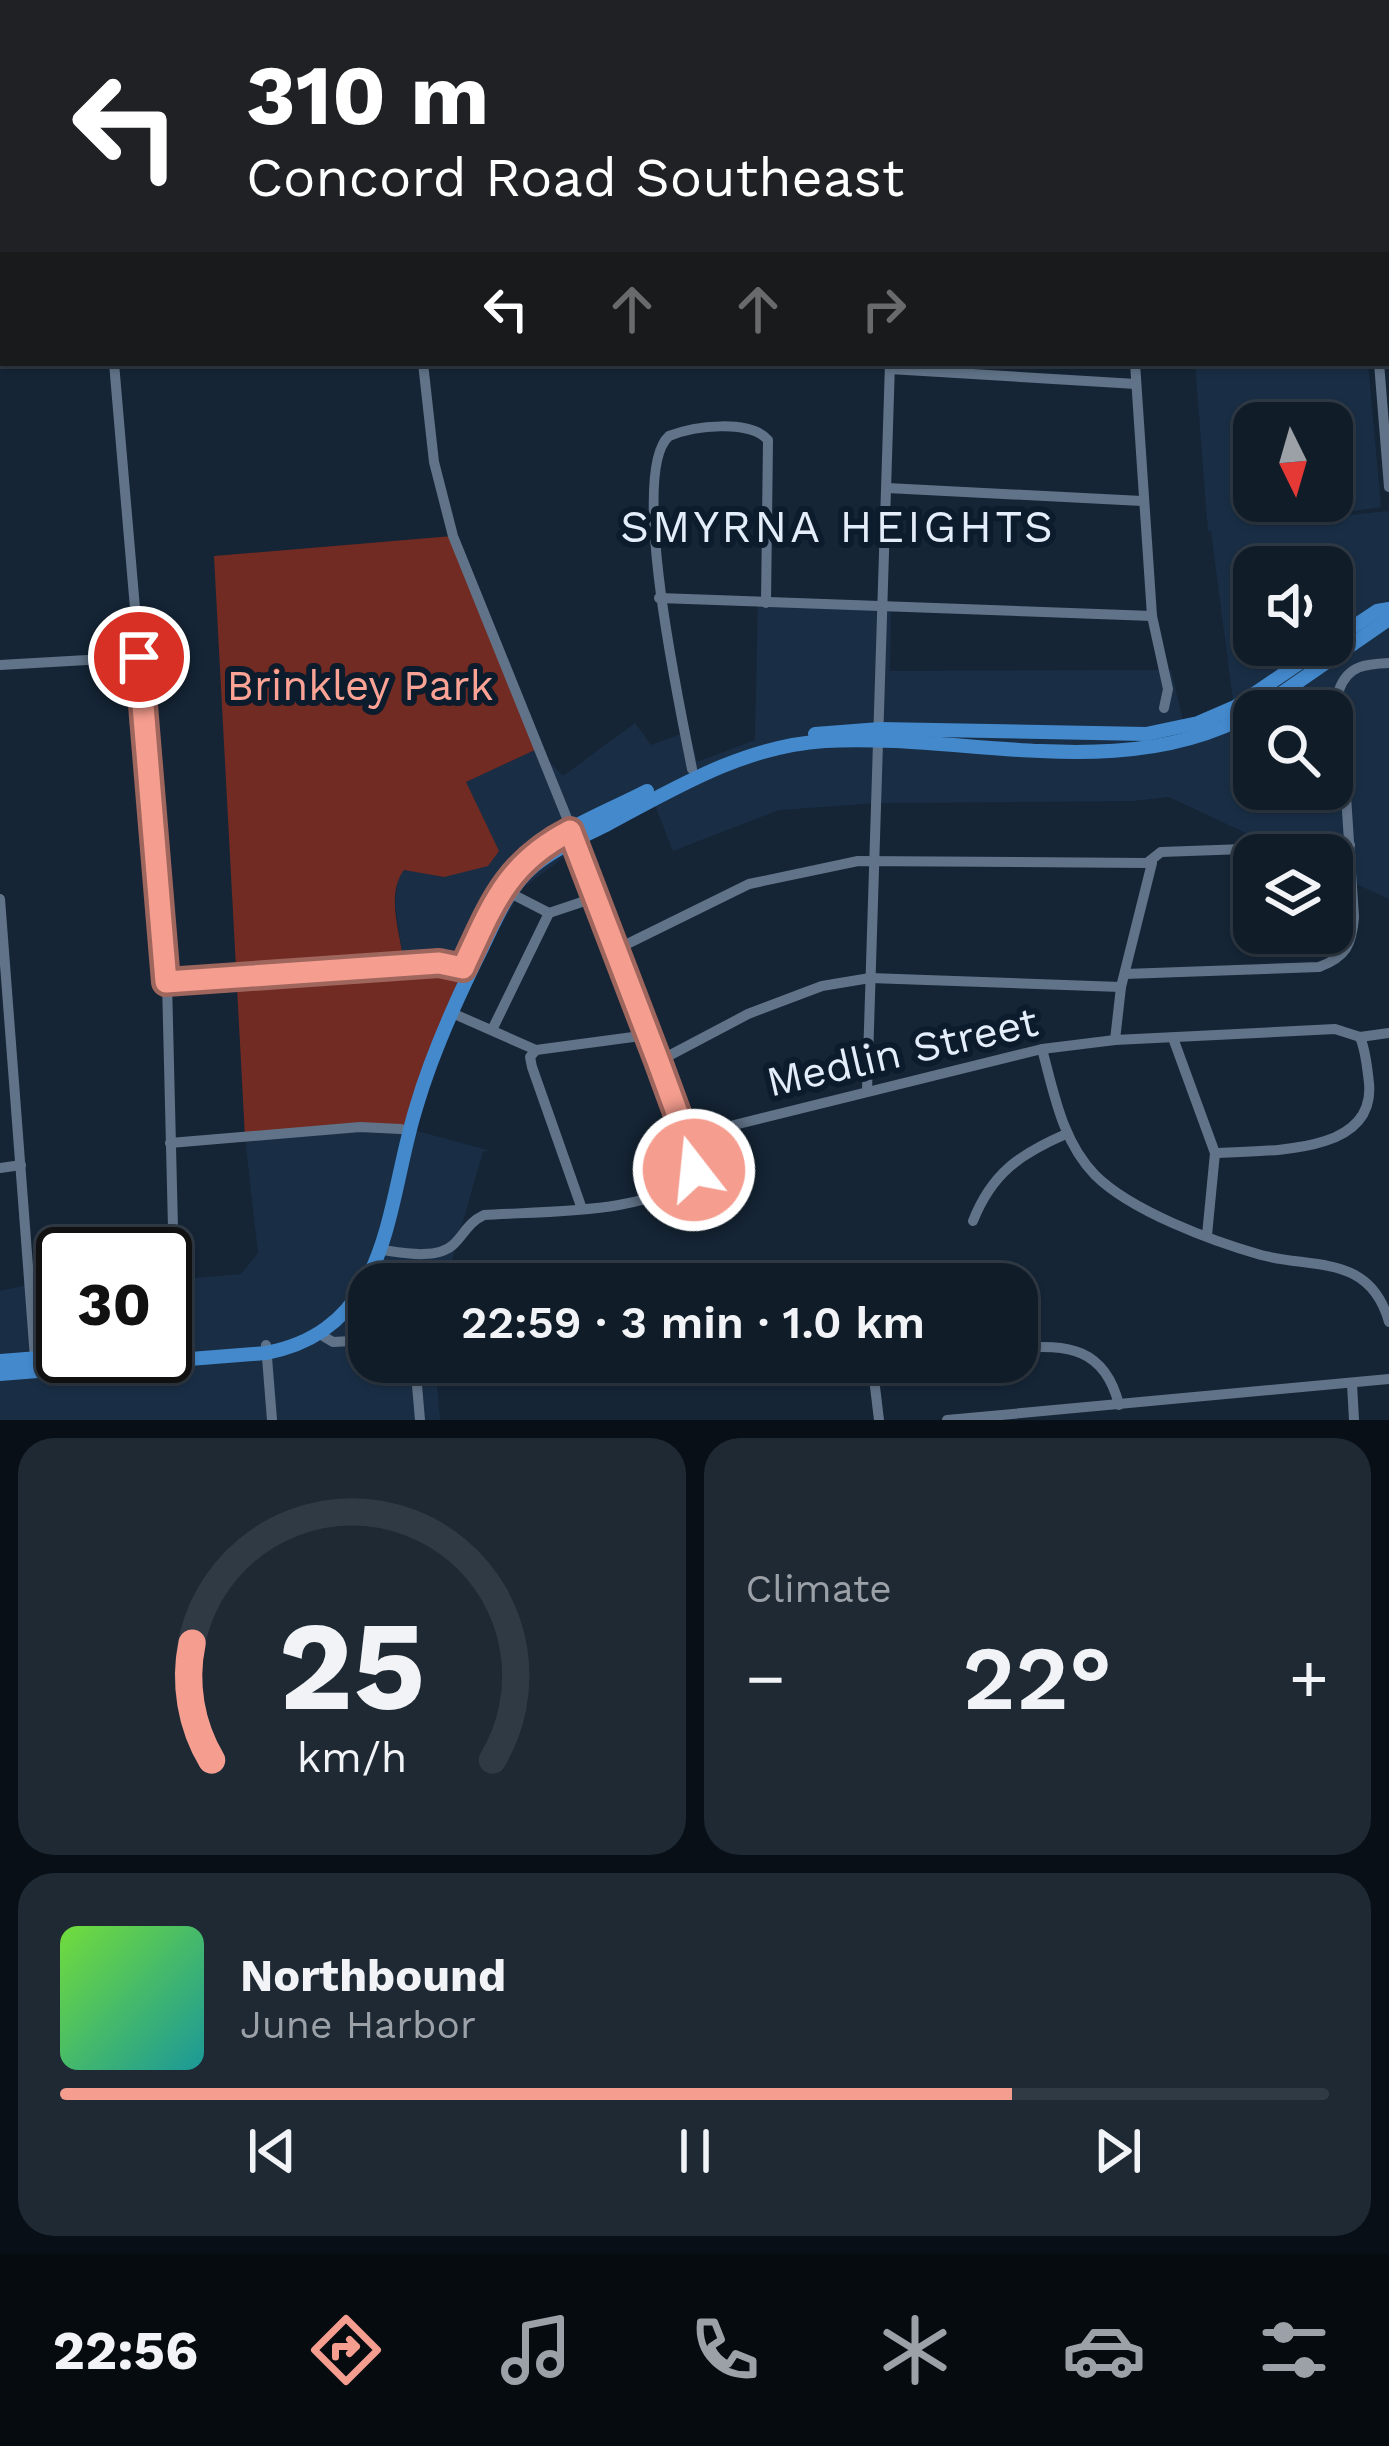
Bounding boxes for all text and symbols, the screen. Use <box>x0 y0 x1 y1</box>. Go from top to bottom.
text: 310 m <box>246 46 489 144</box>
icon: left <box>48 48 204 204</box>
text: Concord Road Southeast <box>246 146 904 209</box>
icon: left <box>473 276 539 342</box>
icon: ahead <box>599 276 665 342</box>
icon: ahead <box>725 276 791 342</box>
icon: right <box>851 276 917 342</box>
north arrow <box>1233 402 1353 522</box>
map controls <box>1233 402 1353 954</box>
district label: SMYRNA HEIGHTS <box>620 500 1056 553</box>
button: sound <box>1233 546 1353 666</box>
pin <box>88 606 190 708</box>
icon: arrive <box>106 624 172 690</box>
park label: Brinkley Park <box>227 661 493 710</box>
button: search <box>1233 690 1353 810</box>
button: layers <box>1233 834 1353 954</box>
street label: Medlin Street <box>762 996 1043 1107</box>
position arrow <box>631 1107 757 1233</box>
speed limit sign: 30 <box>36 1227 192 1383</box>
text: 22:59 · 3 min · 1.0 km <box>461 1296 925 1349</box>
text: Climate <box>746 1566 892 1611</box>
text: 25 <box>278 1593 425 1739</box>
text: 22° <box>962 1625 1112 1731</box>
text: − <box>746 1640 785 1717</box>
text: + <box>1289 1640 1329 1717</box>
text: km/h <box>296 1731 407 1781</box>
text: Northbound <box>240 1949 506 2002</box>
text: June Harbor <box>240 2002 476 2047</box>
icon: previous <box>239 2118 305 2184</box>
icon: pause <box>662 2118 728 2184</box>
icon: next <box>1085 2118 1151 2184</box>
icon: directions <box>304 2308 388 2392</box>
icon: music <box>494 2308 578 2392</box>
icon: phone <box>683 2308 767 2392</box>
icon: climate <box>873 2308 957 2392</box>
icon: car <box>1062 2308 1146 2392</box>
icon: filters <box>1252 2308 1336 2392</box>
text: 22:56 <box>53 2319 198 2382</box>

